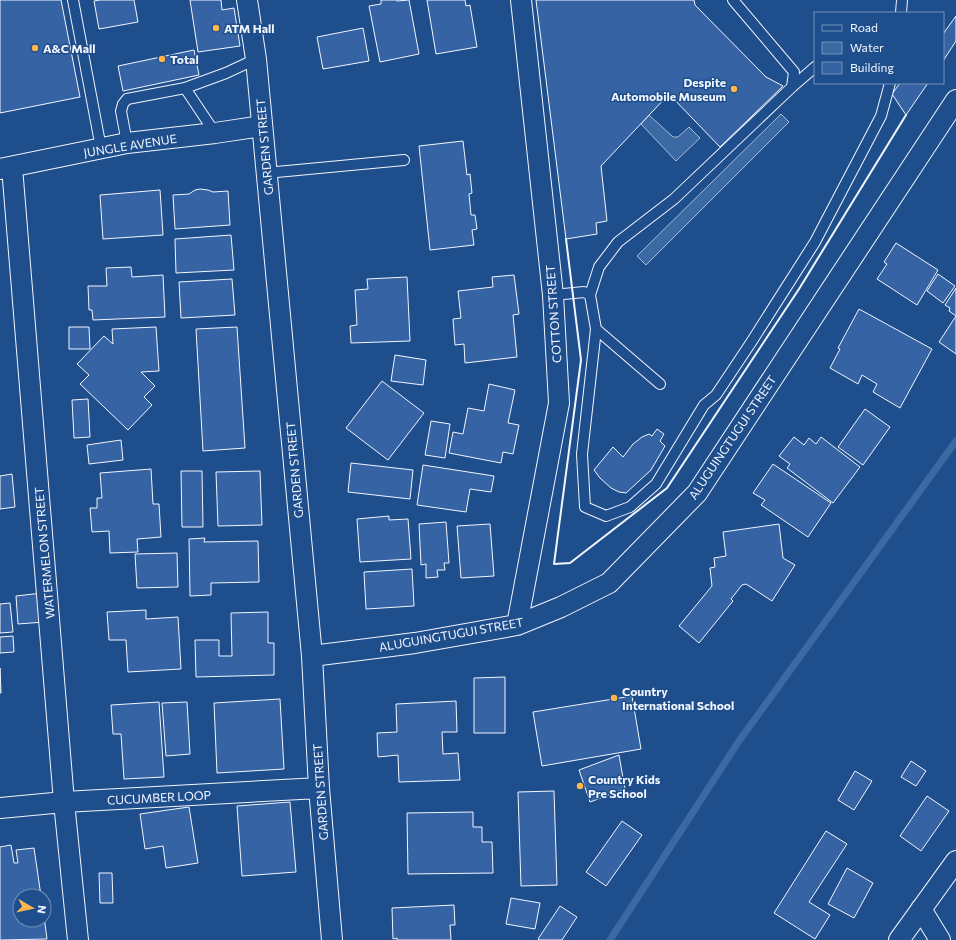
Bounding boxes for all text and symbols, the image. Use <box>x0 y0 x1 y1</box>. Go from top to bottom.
legend <box>814 12 944 84</box>
text: Road <box>850 20 878 34</box>
place label: ATM Hall <box>224 21 275 35</box>
marker: ATM Hall <box>211 23 221 33</box>
text: Water <box>850 40 884 54</box>
place label: A&C Mall <box>43 41 96 55</box>
marker: A&C Mall <box>30 43 40 53</box>
place label: Total <box>170 52 199 66</box>
marker: Total <box>157 54 167 64</box>
text: Building <box>850 60 894 74</box>
place label: Despite Automobile Museum <box>611 75 726 103</box>
marker: Despite Automobile Museum <box>729 84 739 94</box>
street label: GARDEN STREET <box>253 98 275 196</box>
street label: JUNGLE AVENUE <box>82 131 178 160</box>
street label: COTTON STREET <box>543 264 563 364</box>
street label: ALUGUINGTUGUI STREET <box>685 372 779 502</box>
street label: GARDEN STREET <box>283 421 305 519</box>
street label: WATERMELON STREET <box>31 486 57 620</box>
street label: ALUGUINGTUGUI STREET <box>378 614 525 654</box>
place label: Country International School <box>622 684 734 712</box>
marker: Country International School <box>609 693 619 703</box>
street label: GARDEN STREET <box>310 743 330 841</box>
place label: Country Kids Pre School <box>588 772 661 800</box>
marker: Country Kids Pre School <box>575 781 585 791</box>
street label: CUCUMBER LOOP <box>107 787 212 807</box>
north arrow <box>12 888 52 928</box>
text: N <box>35 905 49 915</box>

